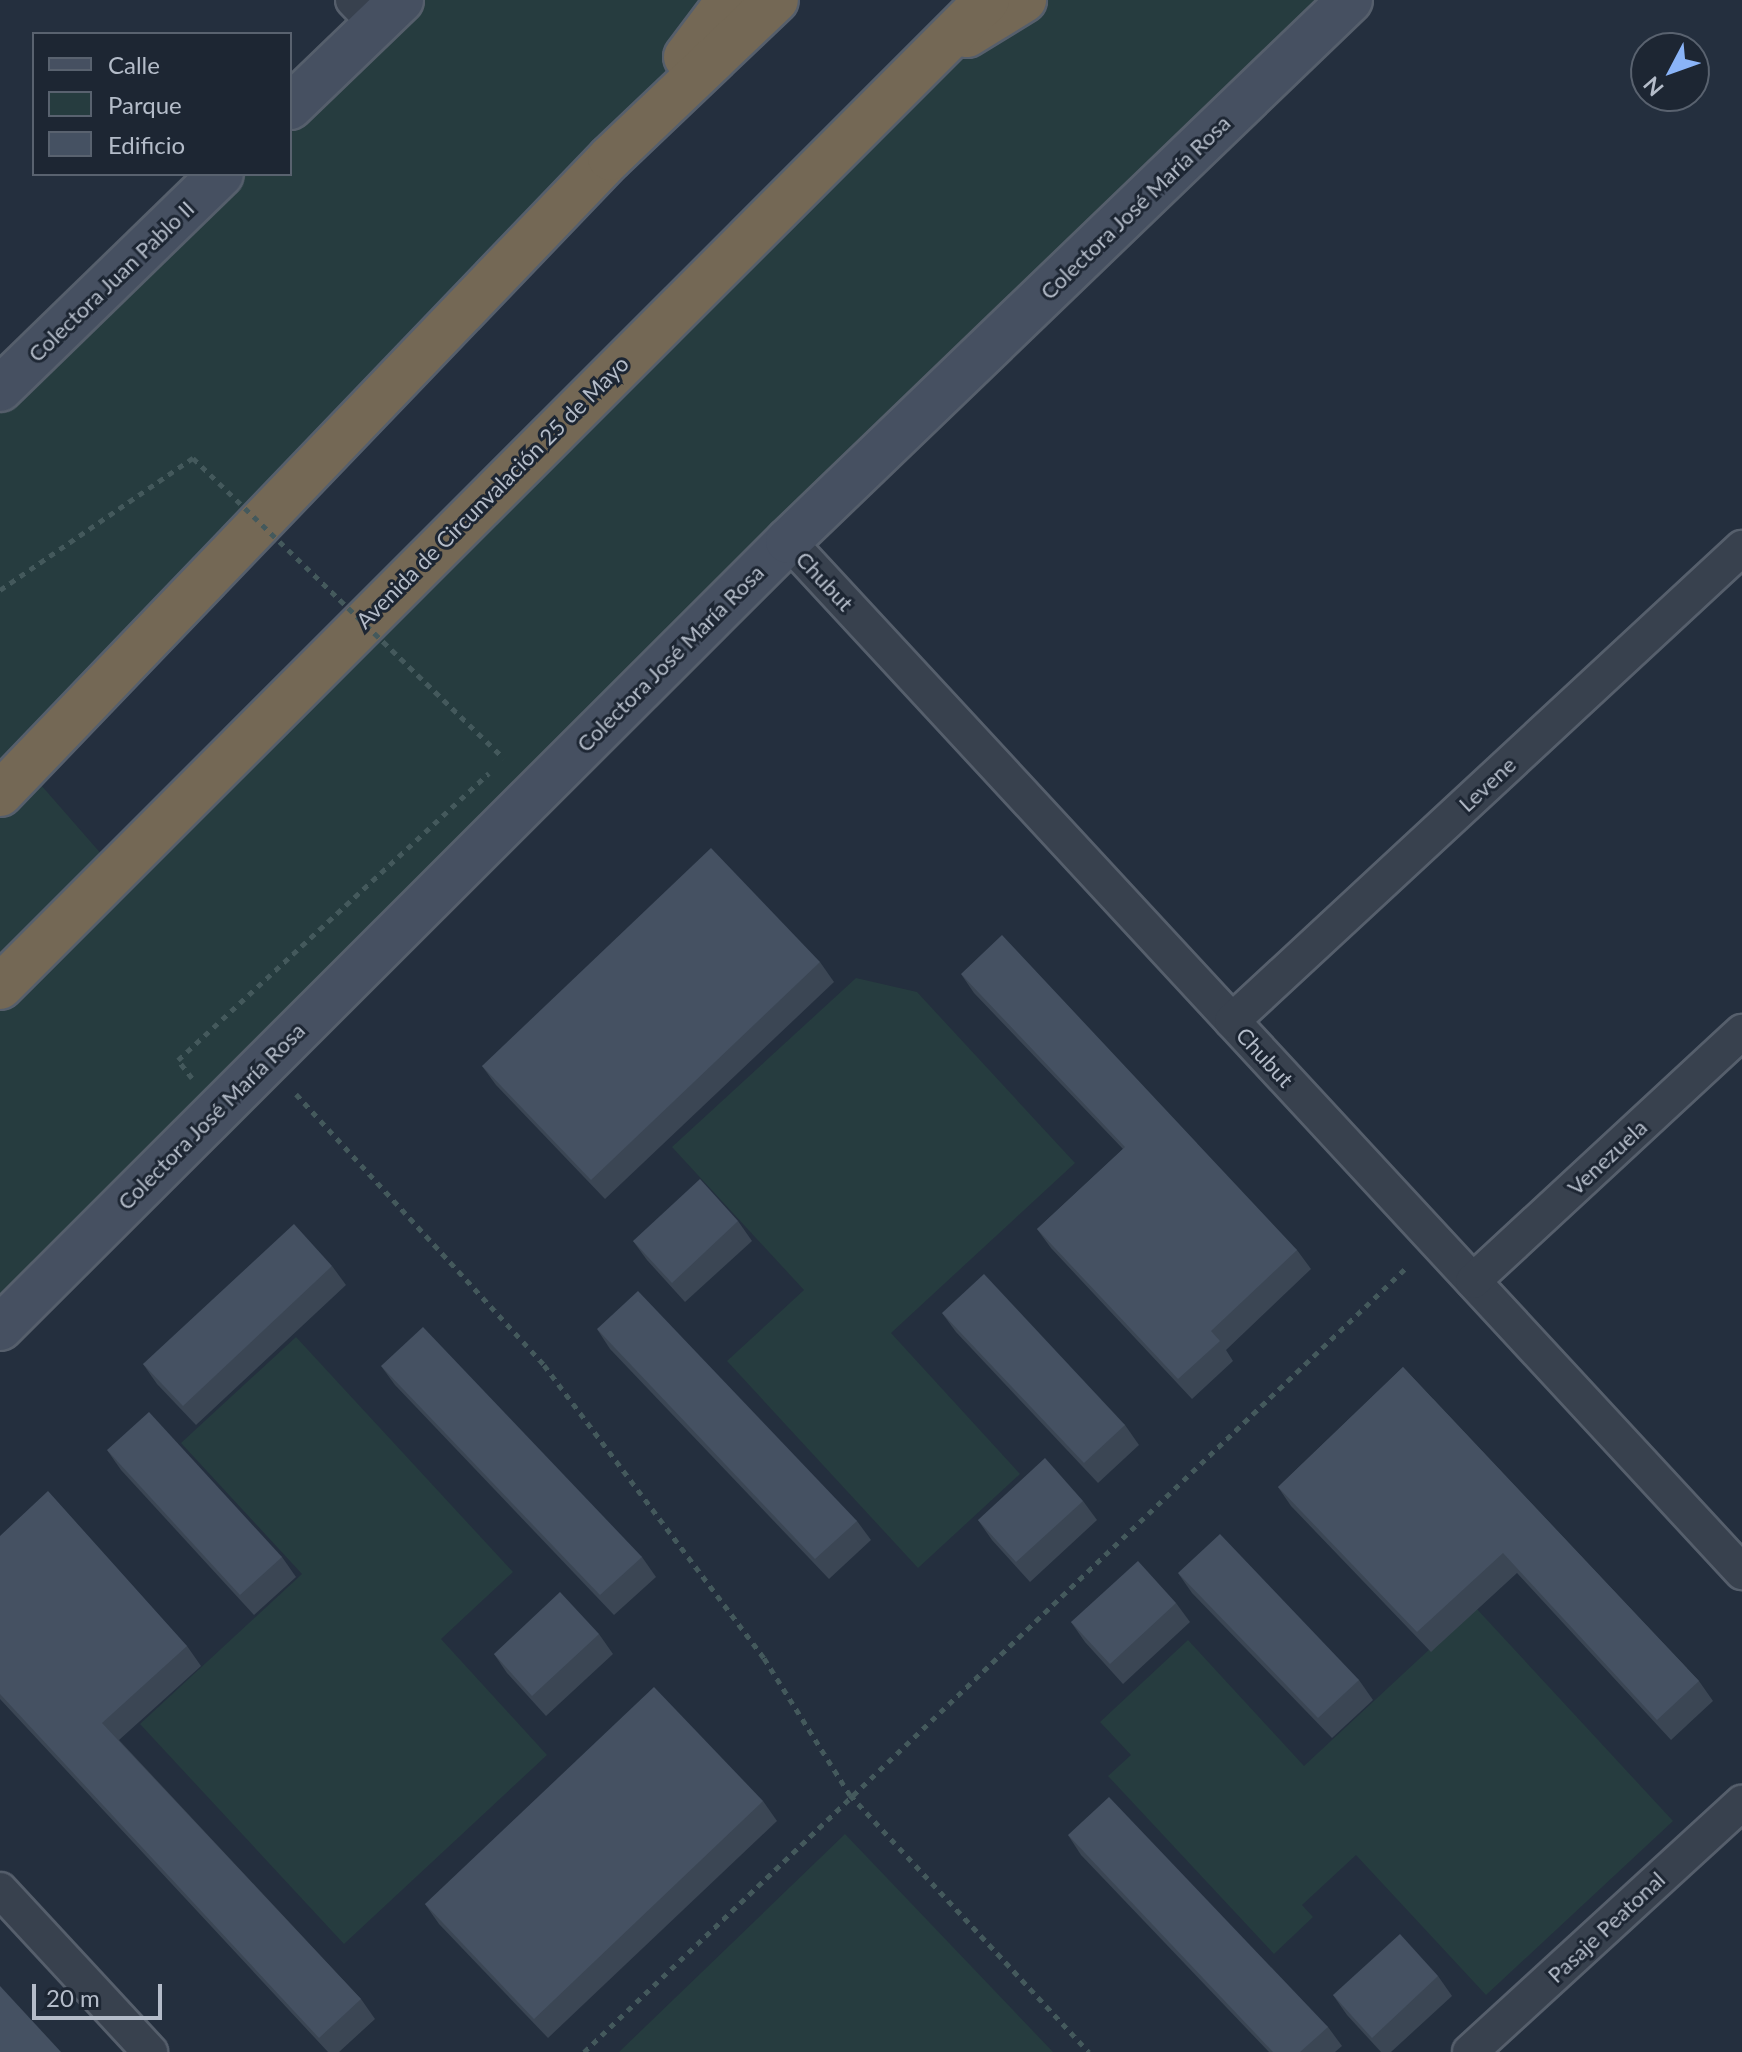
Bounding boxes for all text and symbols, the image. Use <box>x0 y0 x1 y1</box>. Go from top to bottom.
legend <box>32 32 292 176</box>
north arrow <box>1630 32 1710 112</box>
text: Calle <box>108 50 160 79</box>
text: N <box>1637 72 1669 102</box>
text: Parque <box>108 90 182 119</box>
street label: Colectora José María Rosa <box>1034 109 1236 305</box>
text: Edificio <box>108 130 185 159</box>
street label: Colectora Juan Pablo II <box>22 195 200 367</box>
street label: Avenida de Circunvalación 25 de Mayo <box>350 350 634 634</box>
street label: Chubut <box>791 546 859 616</box>
street label: Colectora José María Rosa <box>571 559 769 757</box>
street label: Levene <box>1453 751 1521 817</box>
street label: Colectora José María Rosa <box>112 1017 310 1215</box>
street label: Chubut <box>1231 1022 1299 1092</box>
street label: Venezuela <box>1562 1114 1652 1200</box>
street label: Pasaje Peatonal <box>1542 1866 1670 1988</box>
scale bar <box>36 1968 166 2018</box>
text: 20 m <box>46 1983 100 2012</box>

